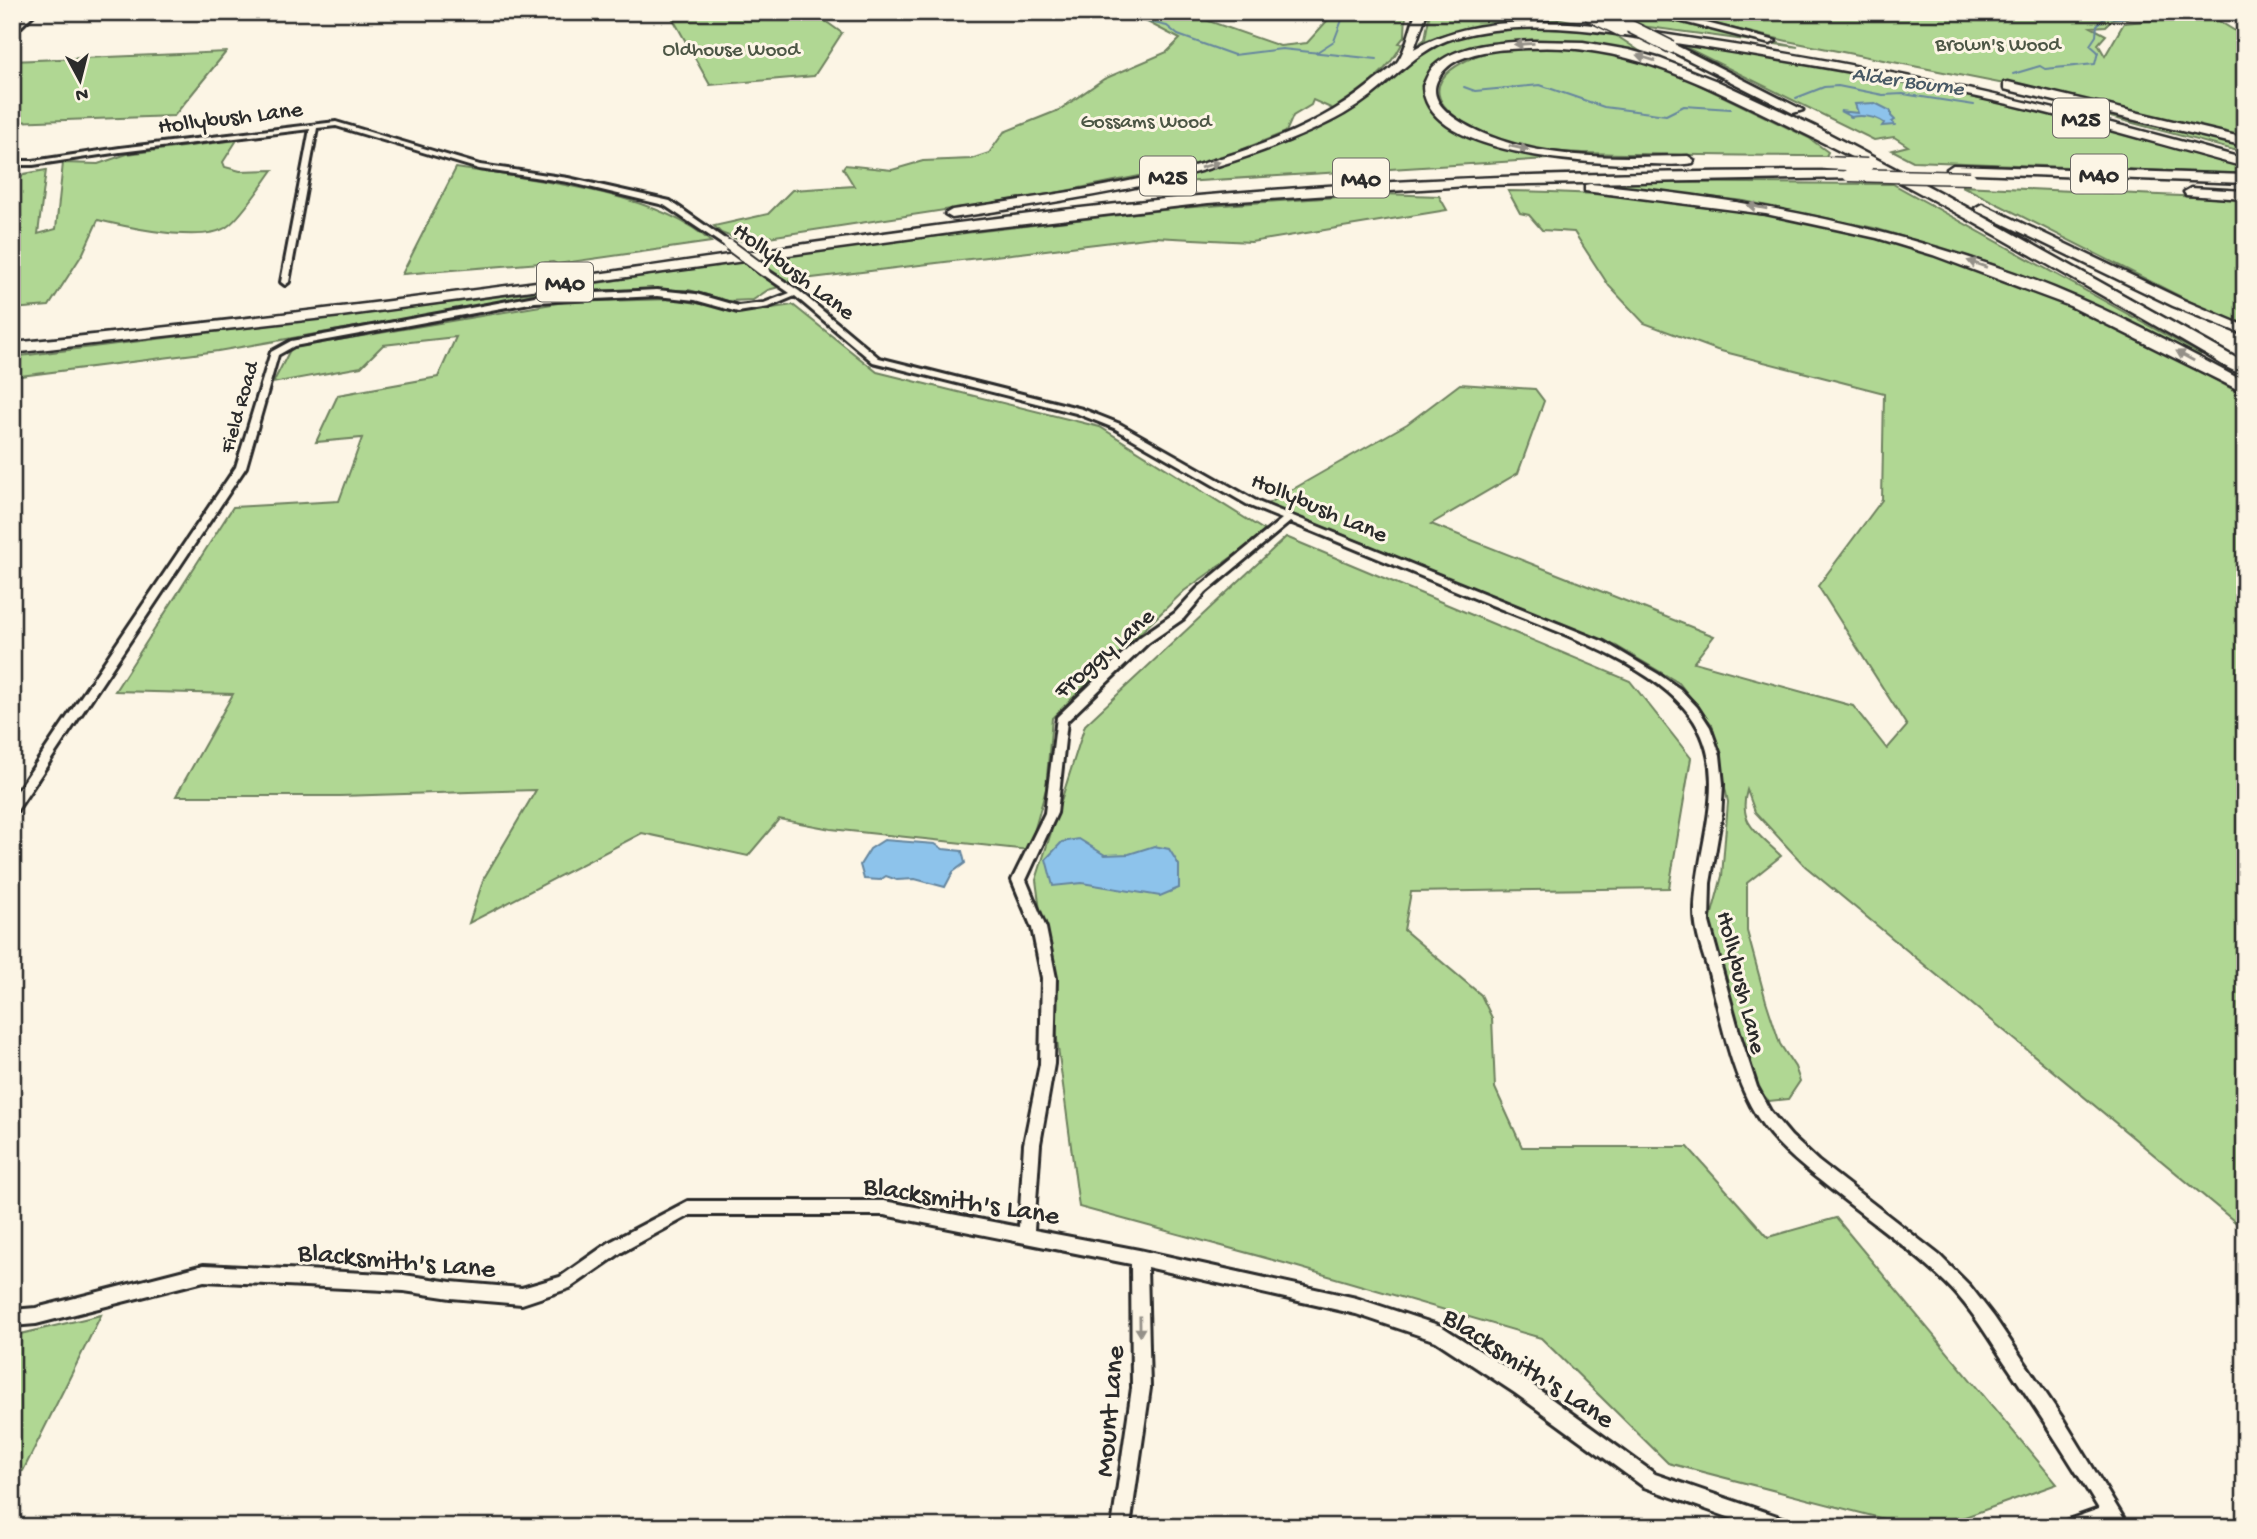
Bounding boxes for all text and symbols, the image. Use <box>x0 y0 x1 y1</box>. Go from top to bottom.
park label: Brown's Wood <box>1934 34 2062 59</box>
park label: Oldhouse Wood <box>662 39 801 64</box>
one-way arrow <box>1513 39 1535 50</box>
north arrow <box>46 46 116 116</box>
one-way arrow <box>1636 53 1657 63</box>
water label: Alder Bourne <box>1850 63 1966 104</box>
text: N <box>74 81 89 106</box>
street label: Hollybush Lane <box>156 96 305 143</box>
road number: M25 <box>2053 99 2109 138</box>
park label: Gossams Wood <box>1081 111 1213 136</box>
one-way arrow <box>1508 143 1530 154</box>
road number: M40 <box>2071 154 2127 194</box>
road number: M25 <box>1140 156 1196 196</box>
road number: M40 <box>1333 158 1389 197</box>
one-way arrow <box>1200 159 1221 169</box>
one-way arrow <box>1746 201 1768 212</box>
street label: Hollybush Lane <box>726 217 860 329</box>
one-way arrow <box>1966 258 1987 269</box>
road number: M40 <box>537 262 593 302</box>
one-way arrow <box>2175 350 2194 362</box>
street label: Field Road <box>216 358 267 458</box>
street label: Hollybush Lane <box>1246 467 1392 551</box>
street label: Froggy Lane <box>1048 603 1162 707</box>
street label: Hollybush Lane <box>1708 909 1771 1058</box>
street label: Blacksmith's Lane <box>860 1170 1062 1234</box>
street label: Blacksmith's Lane <box>295 1237 497 1288</box>
street label: Blacksmith's Lane <box>1435 1301 1620 1438</box>
one-way arrow <box>1134 1316 1146 1338</box>
street label: Mount Lane <box>1089 1344 1134 1479</box>

